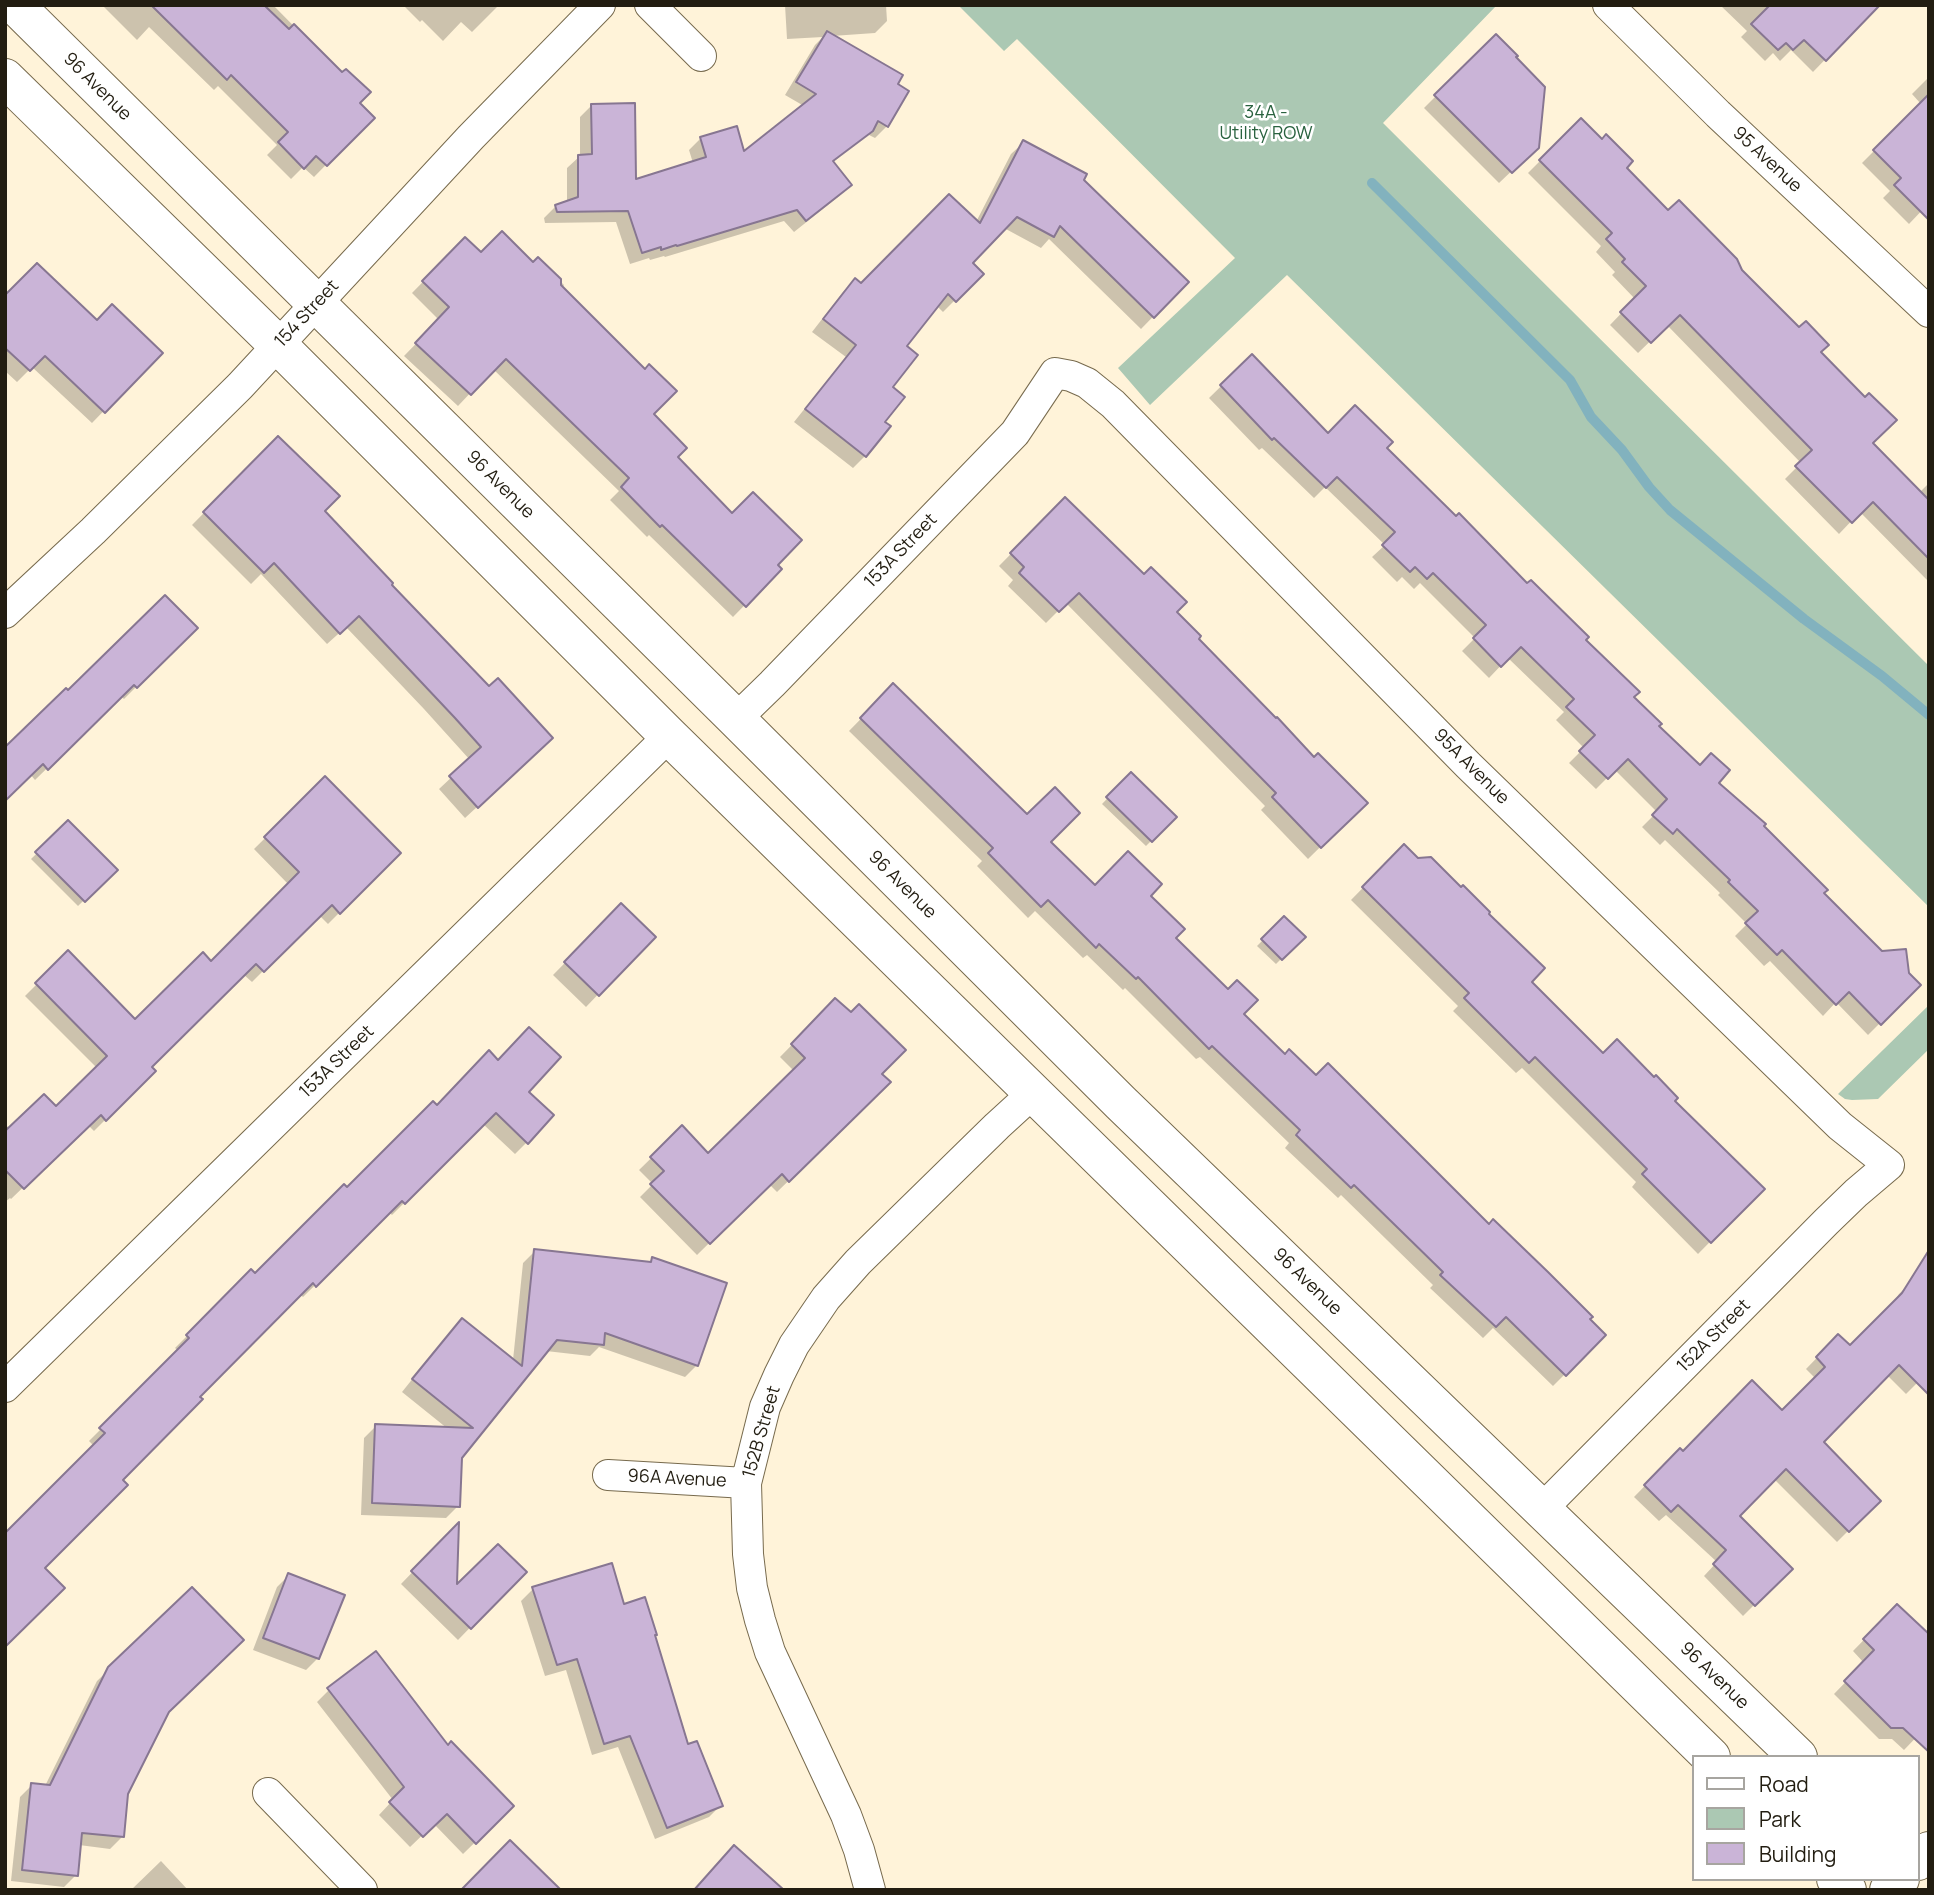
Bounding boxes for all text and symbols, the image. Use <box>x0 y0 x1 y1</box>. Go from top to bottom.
street label: 96 Avenue <box>58 48 136 126</box>
park label: 34A - Utility ROW <box>1219 102 1313 144</box>
street label: 95 Avenue <box>1728 123 1806 197</box>
street label: 154 Street <box>270 276 344 352</box>
street label: 96 Avenue <box>461 446 539 524</box>
street label: 153A Street <box>860 509 942 593</box>
street label: 95A Avenue <box>1429 725 1513 809</box>
street label: 96 Avenue <box>863 846 941 924</box>
street label: 153A Street <box>295 1021 379 1103</box>
street label: 96 Avenue <box>1268 1244 1346 1320</box>
street label: 152A Street <box>1673 1295 1755 1377</box>
street label: 152B Street <box>739 1384 785 1480</box>
street label: 96A Avenue <box>627 1466 727 1492</box>
street label: 96 Avenue <box>1675 1638 1753 1714</box>
legend <box>1692 1755 1920 1881</box>
text: Road <box>1759 1770 1809 1798</box>
text: Park <box>1759 1805 1801 1833</box>
text: Building <box>1759 1840 1836 1868</box>

